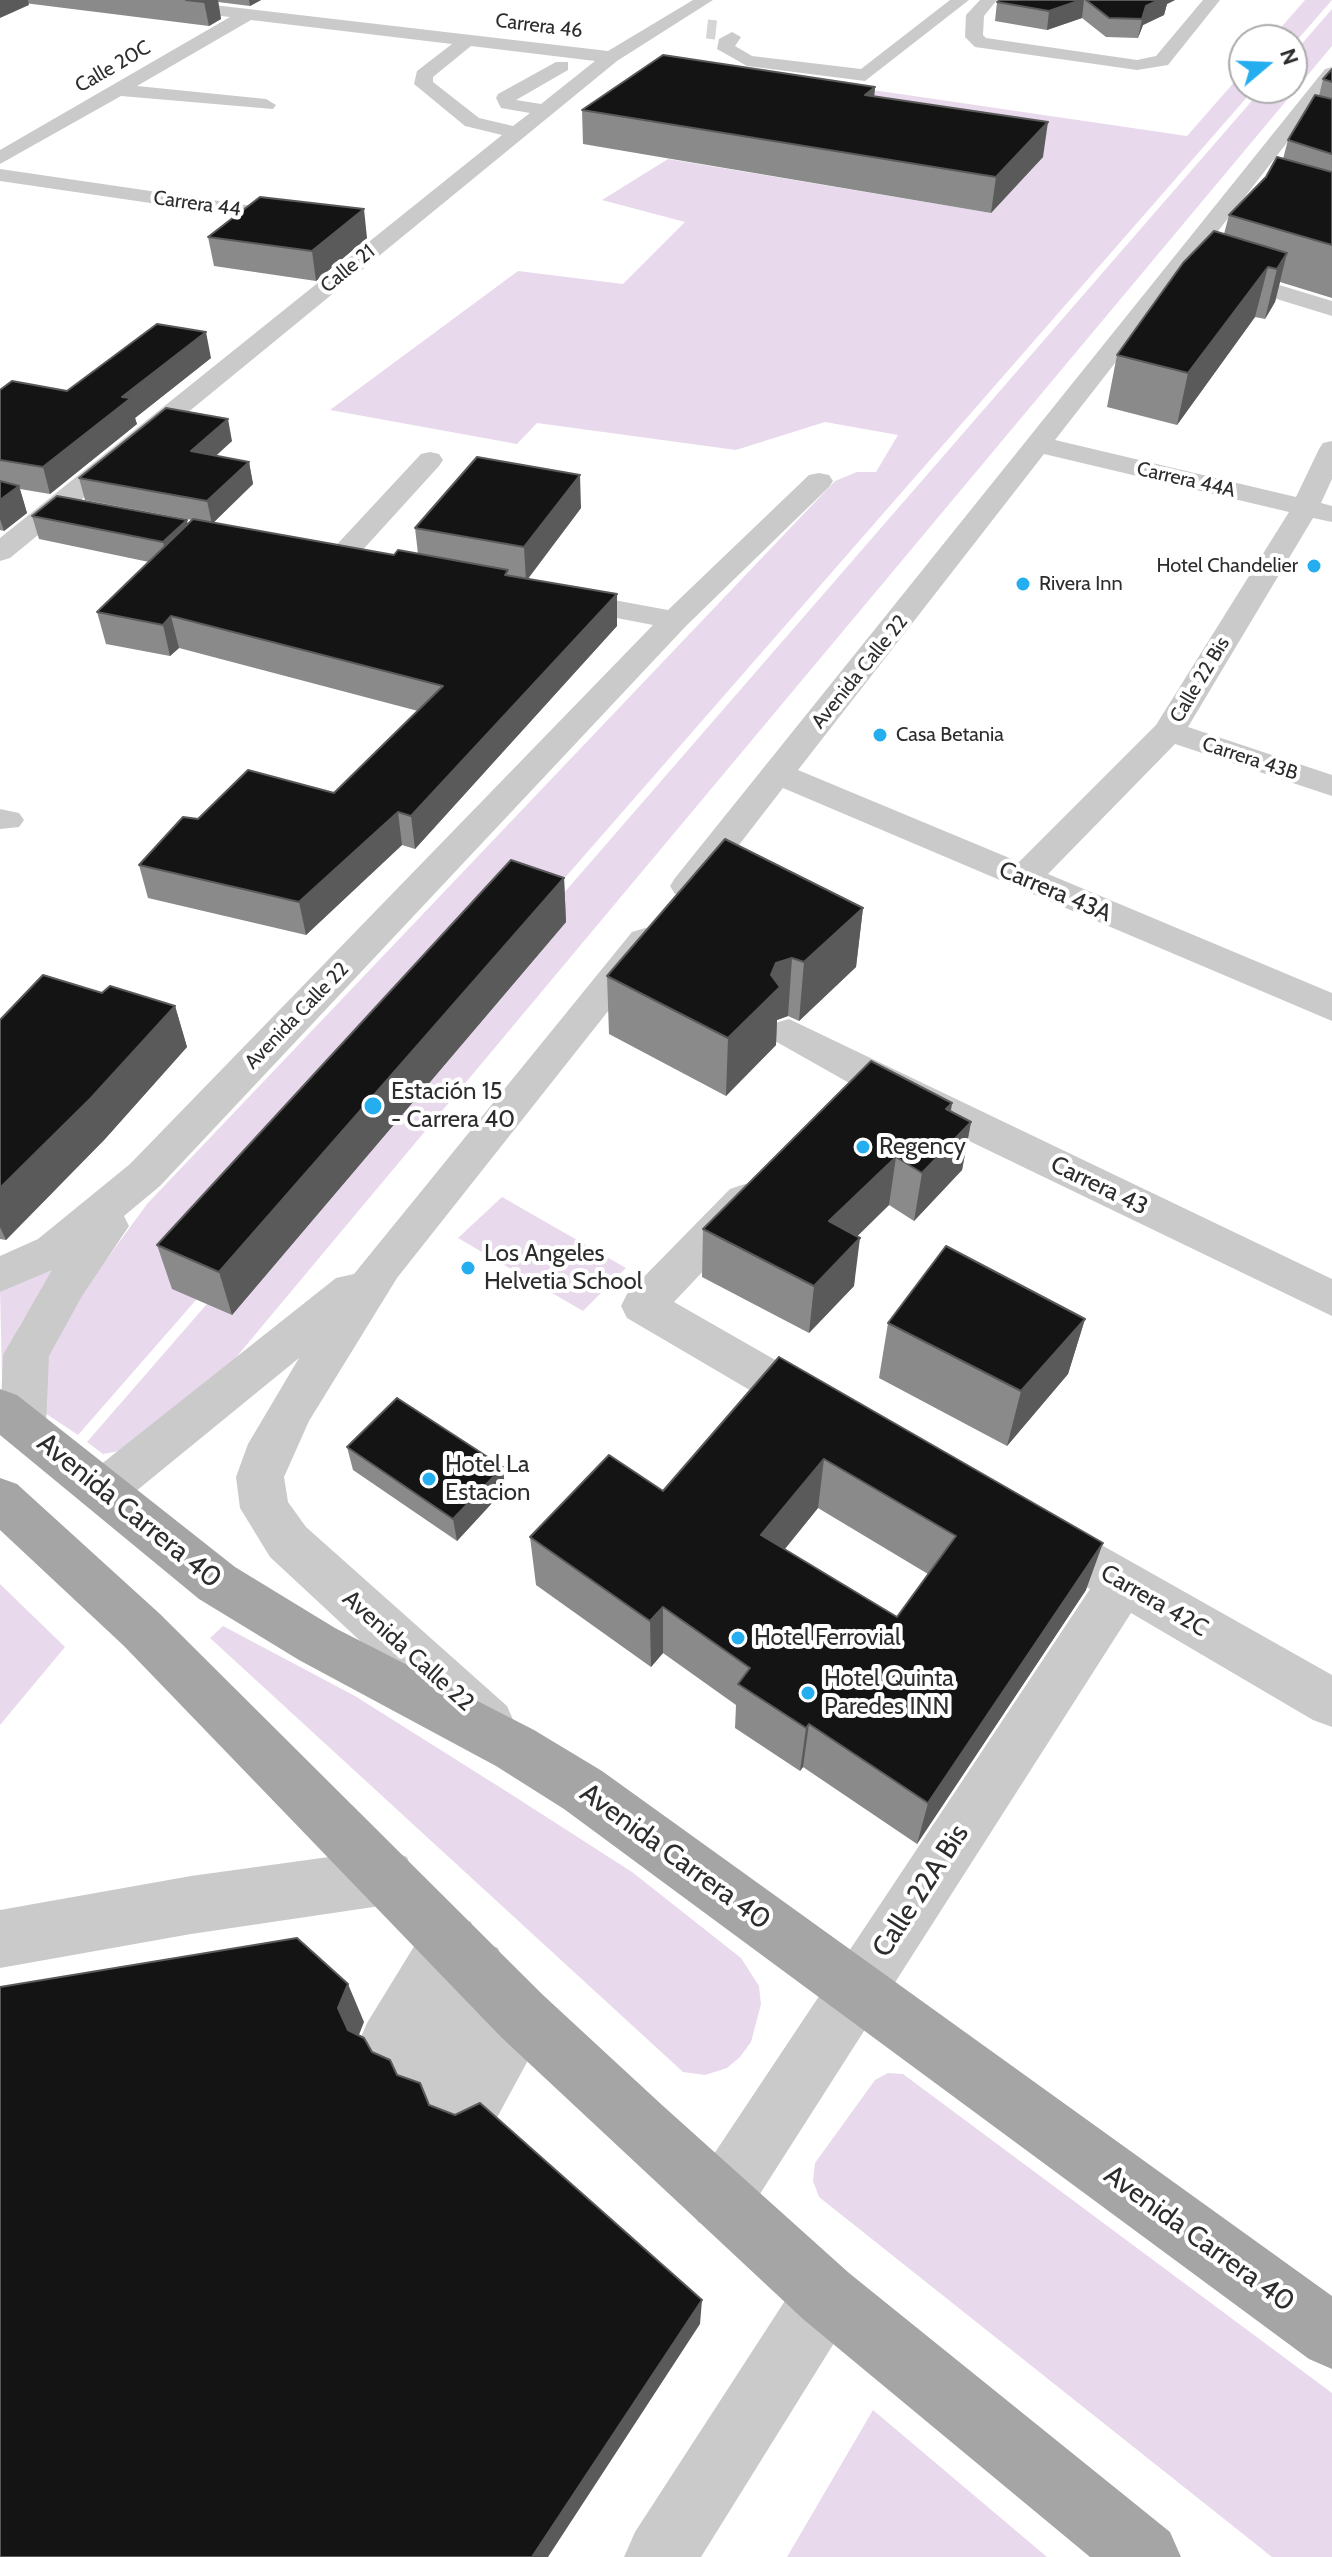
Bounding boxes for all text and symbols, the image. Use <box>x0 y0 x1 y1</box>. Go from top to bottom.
street label: Carrera 46 <box>494 9 584 43</box>
north arrow <box>1228 24 1308 104</box>
street label: Calle 20C <box>71 36 155 98</box>
text: N <box>1274 45 1305 68</box>
street label: Carrera 44 <box>152 186 242 222</box>
street label: Calle 21 <box>316 240 380 298</box>
street label: Carrera 44A <box>1134 457 1238 503</box>
place label: Hotel Chandelier <box>1156 554 1298 578</box>
marker: Hotel Chandelier <box>1305 557 1323 575</box>
place label: Rivera Inn <box>1039 572 1123 596</box>
marker: Rivera Inn <box>1014 575 1032 593</box>
street label: Avenida Calle 22 <box>807 610 913 734</box>
street label: Calle 22 Bis <box>1165 633 1235 727</box>
place label: Casa Betania <box>896 723 1004 747</box>
marker: Casa Betania <box>871 726 889 744</box>
street label: Carrera 43B <box>1199 732 1301 786</box>
street label: Carrera 43A <box>994 855 1116 929</box>
street label: Avenida Calle 22 <box>240 958 354 1074</box>
place label: Estación 15 - Carrera 40 <box>391 1078 515 1134</box>
marker: Estación 15 - Carrera 40 <box>362 1095 384 1117</box>
place label: Regency <box>879 1133 966 1161</box>
marker: Regency <box>854 1138 872 1156</box>
street label: Carrera 43 <box>1046 1150 1152 1222</box>
place label: Los Angeles Helvetia School <box>484 1240 642 1296</box>
marker: Los Angeles Helvetia School <box>459 1259 477 1277</box>
street label: Avenida Carrera 40 <box>30 1426 228 1596</box>
place label: Hotel La Estacion <box>445 1451 530 1507</box>
marker: Hotel La Estacion <box>420 1470 438 1488</box>
street label: Carrera 42C <box>1095 1559 1213 1643</box>
street label: Avenida Calle 22 <box>336 1584 480 1718</box>
place label: Hotel Ferrovial <box>754 1624 901 1652</box>
marker: Hotel Ferrovial <box>729 1629 747 1647</box>
place label: Hotel Quinta Paredes INN <box>824 1665 954 1721</box>
marker: Hotel Quinta Paredes INN <box>799 1684 817 1702</box>
street label: Avenida Carrera 40 <box>573 1777 777 1937</box>
street label: Calle 22A Bis <box>866 1818 976 1964</box>
street label: Avenida Carrera 40 <box>1097 2159 1301 2319</box>

